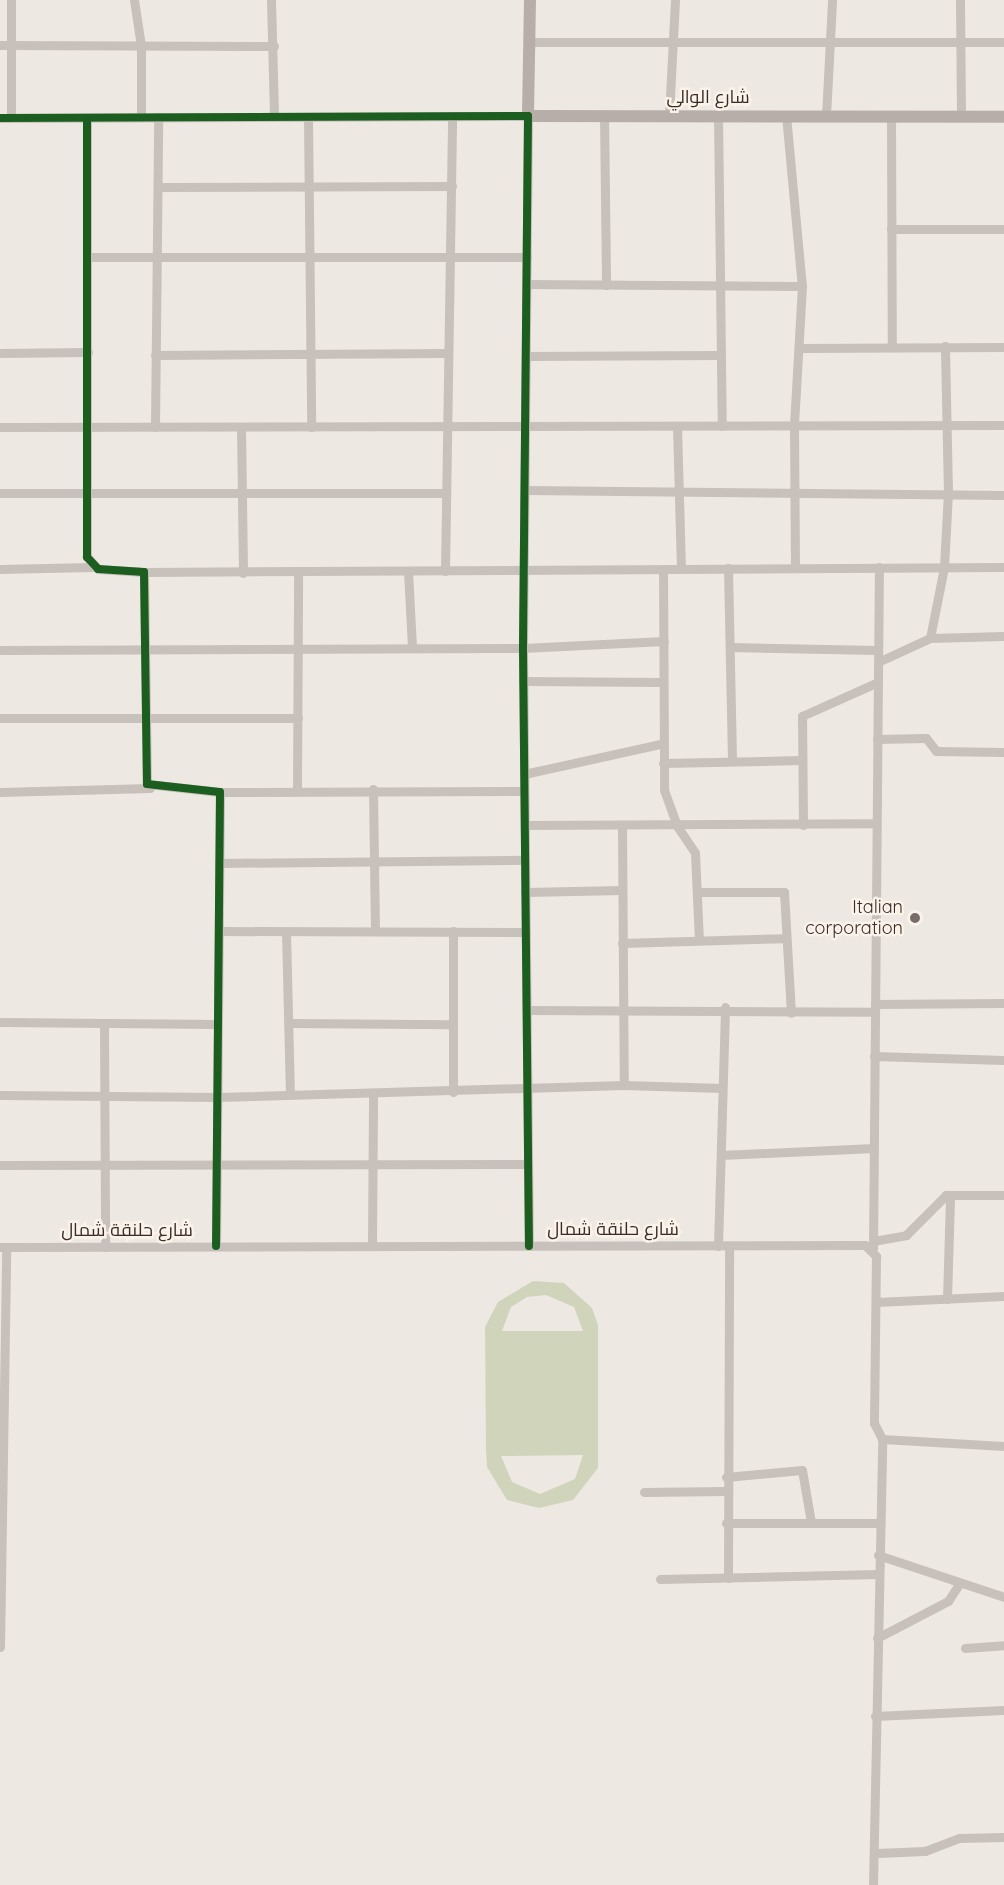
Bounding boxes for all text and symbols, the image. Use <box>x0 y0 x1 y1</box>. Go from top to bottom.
street label: شارع الوالي <box>666 86 750 108</box>
place label: Italian corporation <box>805 897 903 940</box>
marker: Italian corporation <box>908 911 922 925</box>
street label: شارع حلنقة شمال <box>547 1218 679 1240</box>
street label: شارع حلنقة شمال <box>61 1219 193 1241</box>

